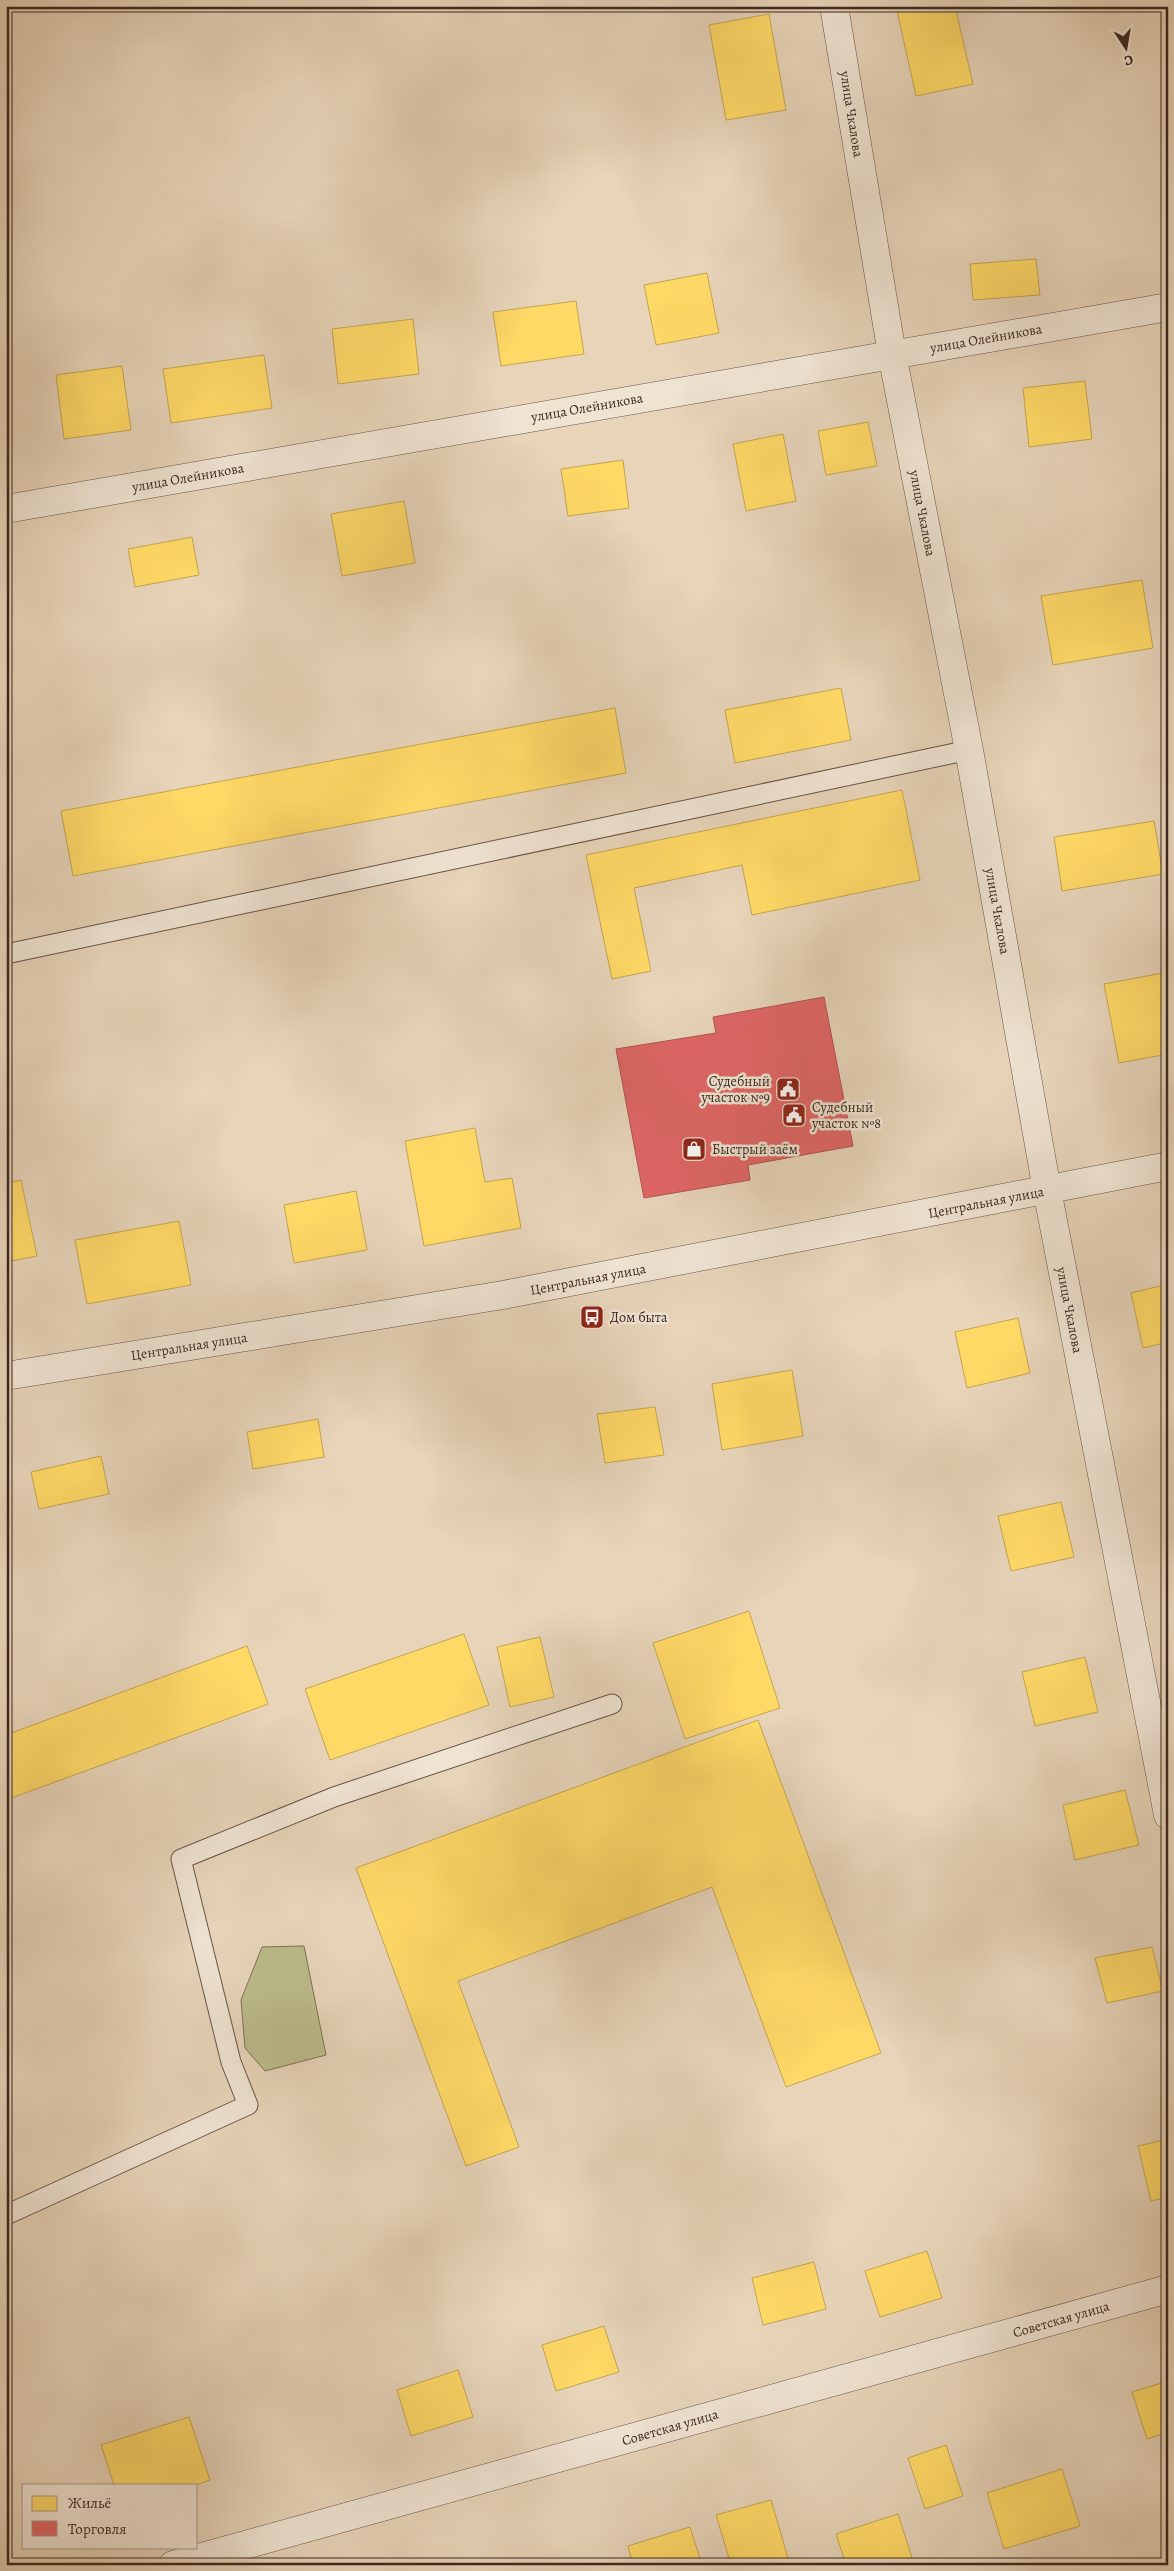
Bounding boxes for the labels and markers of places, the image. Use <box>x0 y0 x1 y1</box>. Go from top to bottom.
place label: Судебный участок №9 <box>700 1072 770 1107</box>
public building icon: Судебный участок №9 <box>775 1076 801 1102</box>
place label: Судебный участок №8 <box>811 1098 881 1133</box>
public building icon: Судебный участок №8 <box>781 1102 807 1128</box>
shop icon: Быстрый заём <box>681 1136 707 1162</box>
place label: Быстрый заём <box>712 1140 798 1159</box>
bus stop icon: Дом быта <box>579 1304 605 1330</box>
place label: Дом быта <box>610 1308 668 1327</box>

